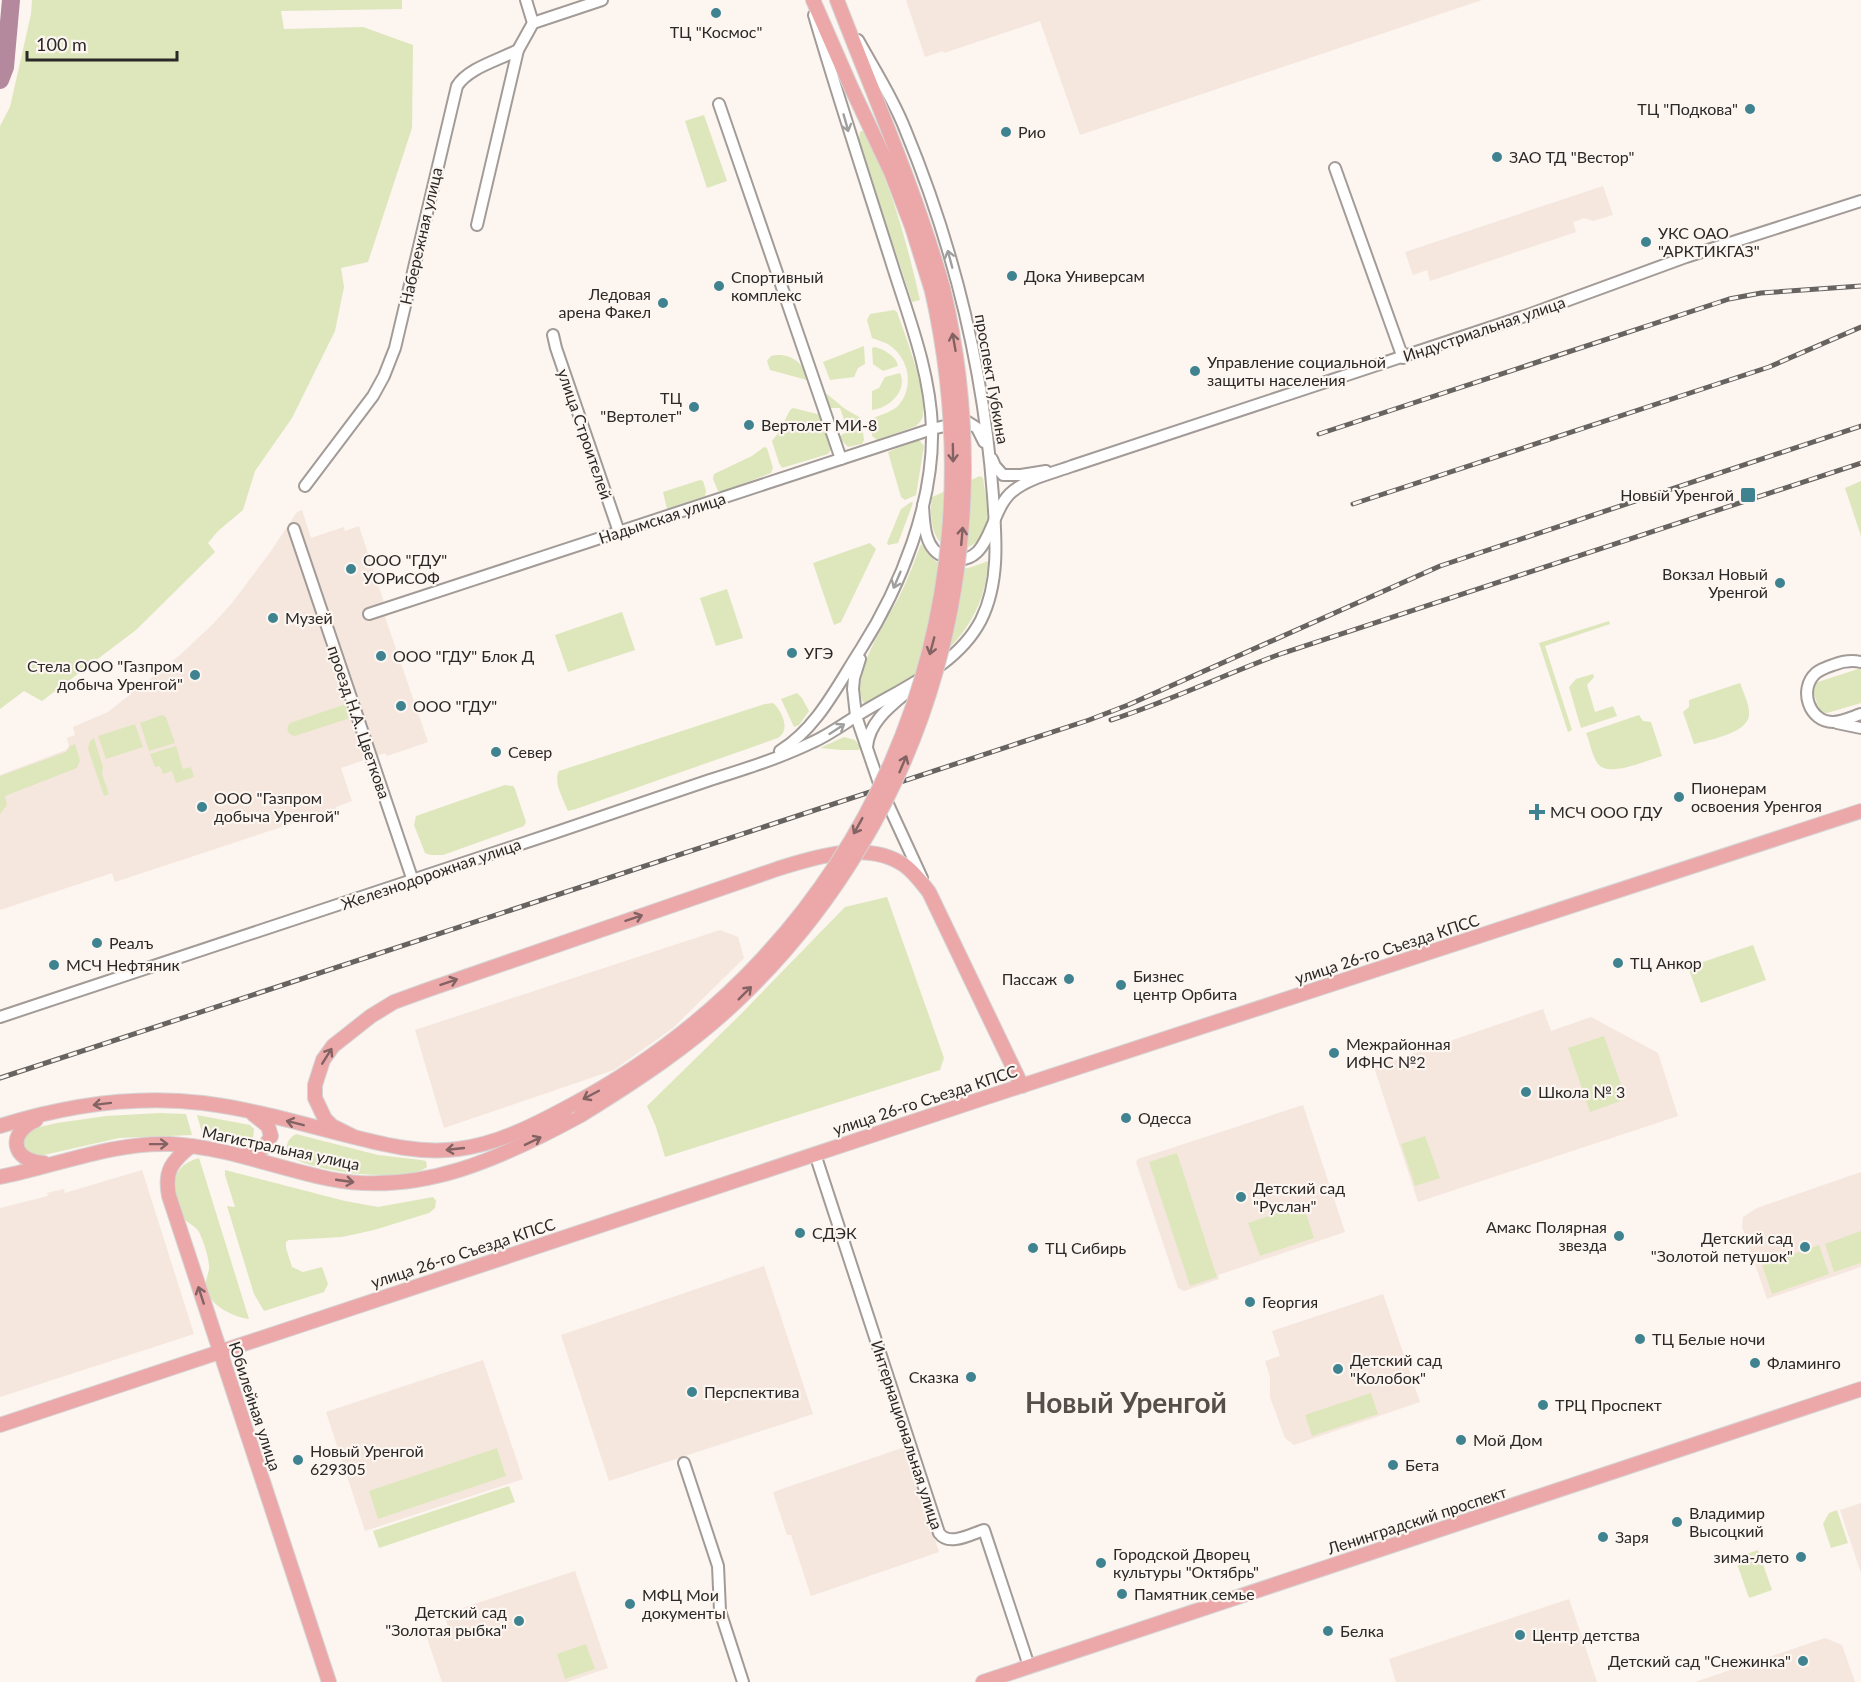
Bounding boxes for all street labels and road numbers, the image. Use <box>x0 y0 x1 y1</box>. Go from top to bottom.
street label: Набережная улица <box>395 165 446 306</box>
street label: Индустриальная улица <box>1400 292 1567 365</box>
street label: проспект Губкина <box>972 312 1013 445</box>
street label: улица Строителей <box>554 366 617 502</box>
street label: Надымская улица <box>596 488 728 547</box>
street label: проезд Н.А. Цветкова <box>324 643 395 801</box>
street label: Железнодорожная улица <box>338 834 523 913</box>
street label: улица 26-го Съезда КПСС <box>1292 910 1482 987</box>
street label: улица 26-го Съезда КПСС <box>830 1061 1020 1138</box>
street label: Магистральная улица <box>201 1122 362 1174</box>
street label: улица 26-го Съезда КПСС <box>368 1214 558 1291</box>
street label: Интернациональная улица <box>868 1338 947 1532</box>
street label: Юбилейная улица <box>226 1339 285 1473</box>
street label: Ленинградский проспект <box>1324 1482 1509 1558</box>

